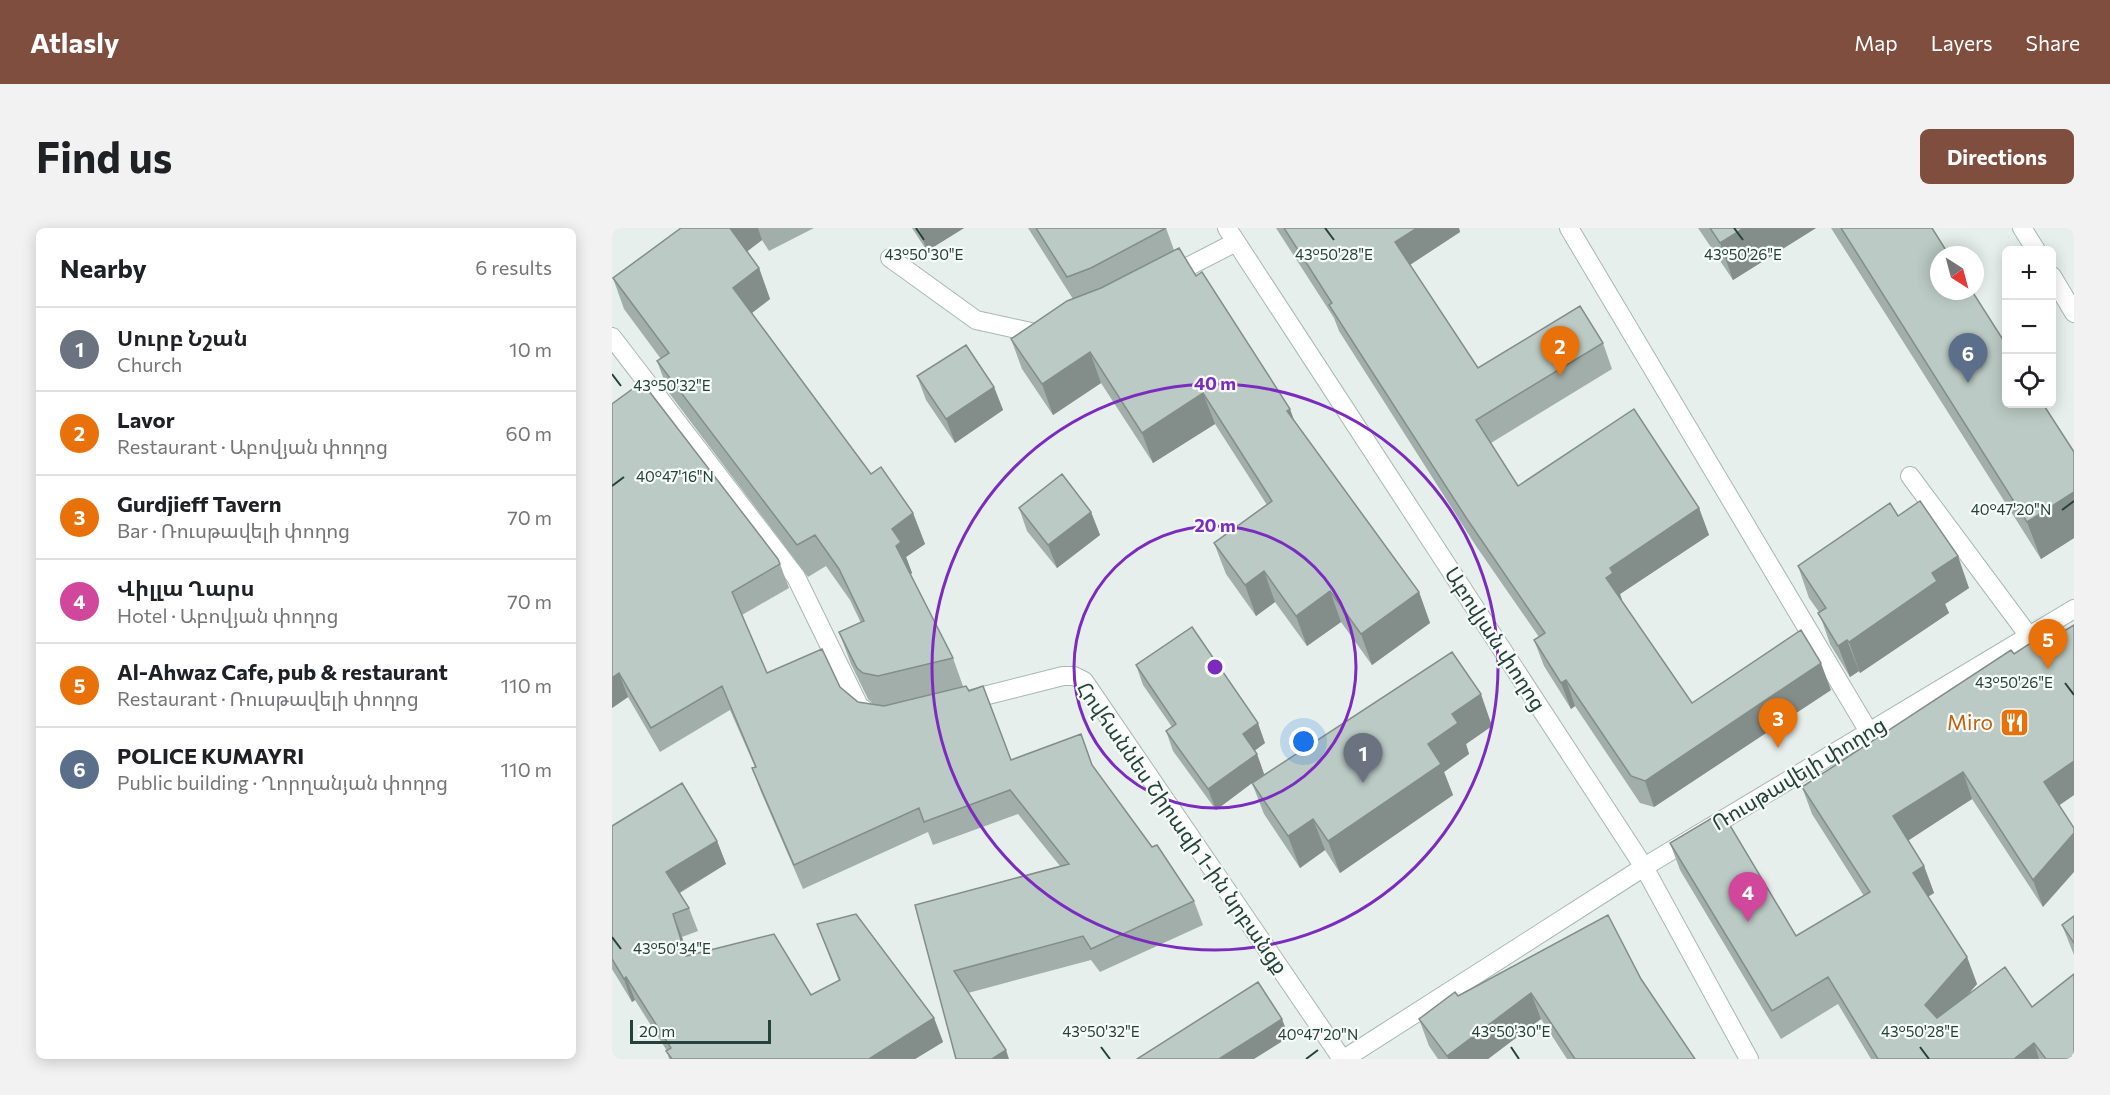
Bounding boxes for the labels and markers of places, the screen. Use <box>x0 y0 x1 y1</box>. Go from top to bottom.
pin: 2 <box>1540 326 1580 376</box>
pin: 6 <box>1948 334 1988 383</box>
pin: 5 <box>2028 620 2068 669</box>
centre of rings <box>1205 657 1225 677</box>
pin: 3 <box>1758 698 1798 748</box>
restaurant icon: Miro <box>1998 707 2030 739</box>
place label: Miro <box>1947 709 1993 734</box>
pin: 1 <box>1344 734 1383 783</box>
pin: 4 <box>1728 872 1768 922</box>

